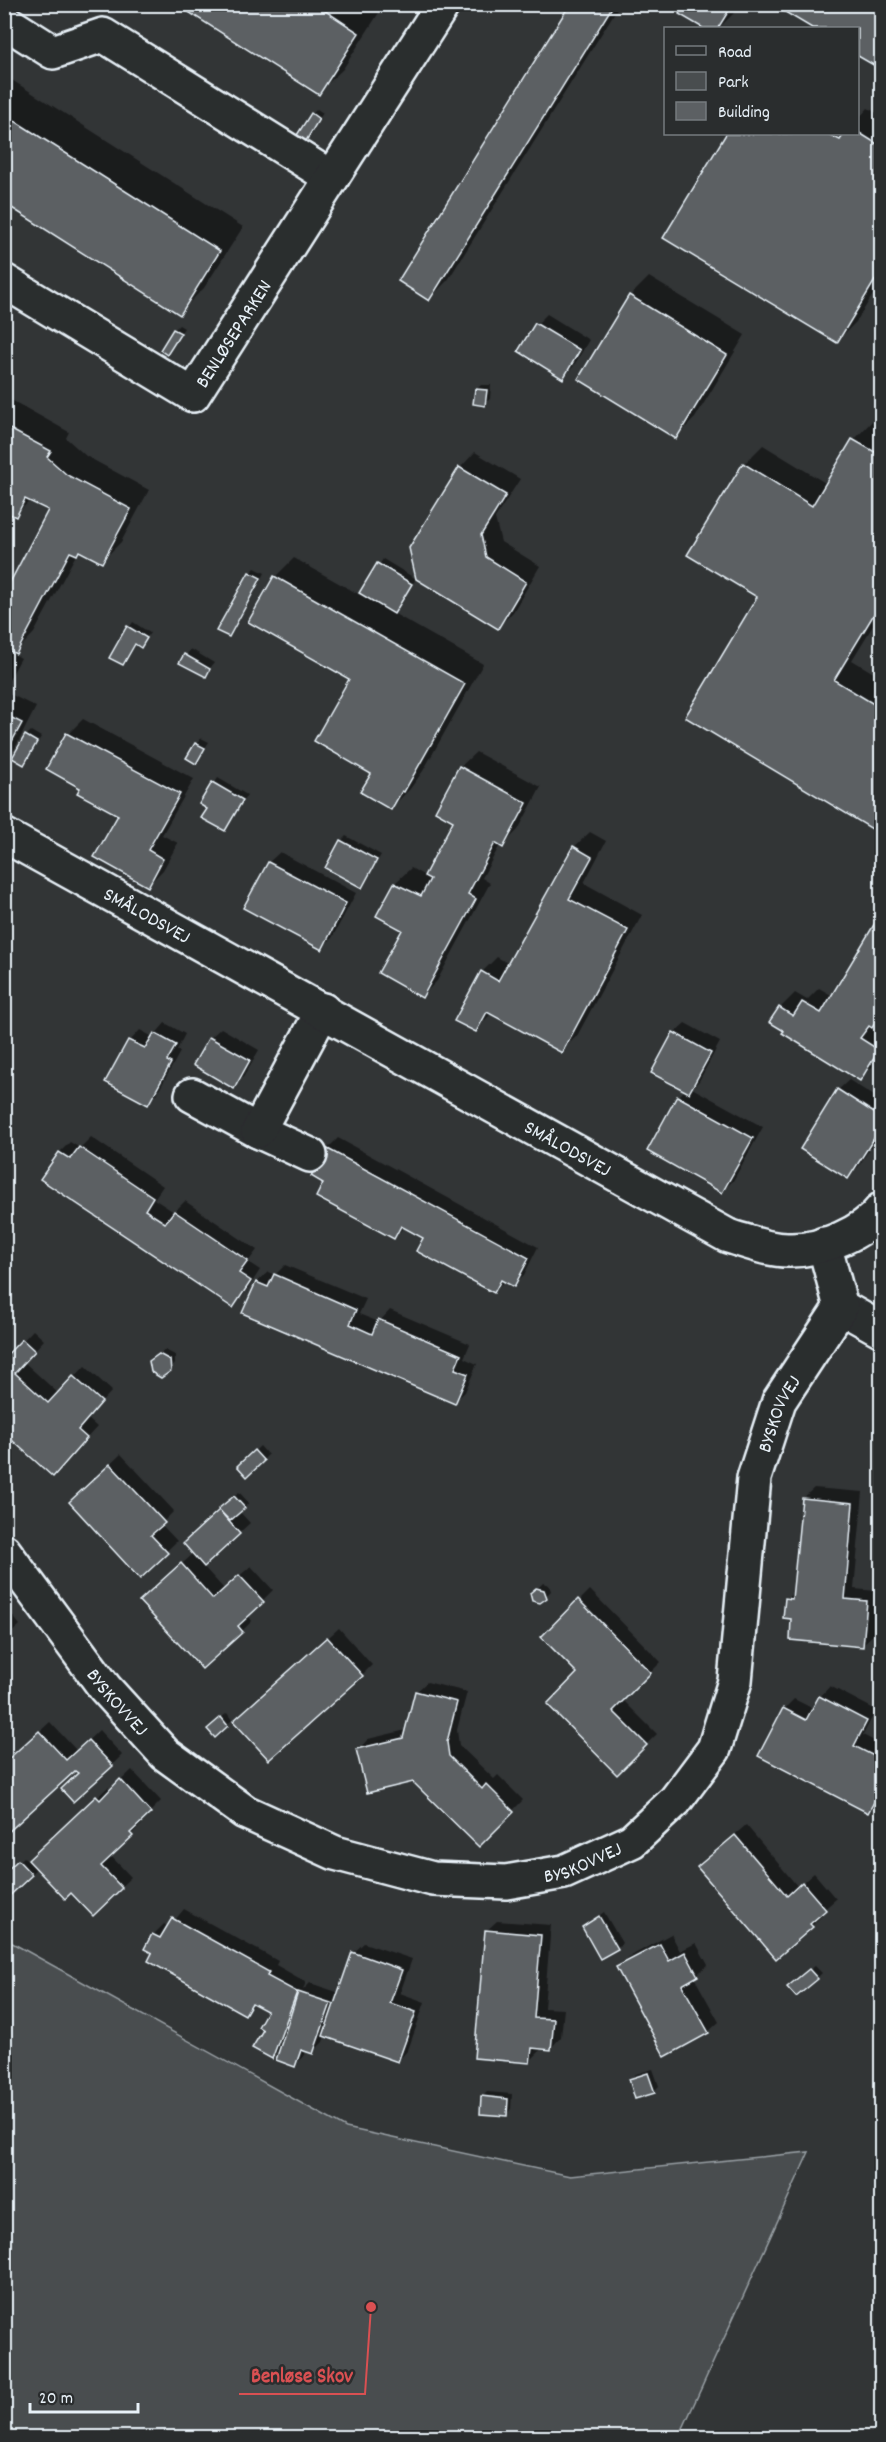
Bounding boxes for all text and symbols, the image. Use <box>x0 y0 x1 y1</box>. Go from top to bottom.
legend <box>664 27 859 135</box>
text: Road <box>718 41 752 66</box>
text: Park <box>718 71 749 96</box>
text: Building <box>718 101 770 126</box>
street label: BENLØSEPARKEN <box>190 275 280 394</box>
street label: SMÅLODSVEJ <box>97 882 195 953</box>
street label: SMÅLODSVEJ <box>518 1115 615 1186</box>
street label: BYSKOVVEJ <box>752 1371 809 1457</box>
street label: BYSKOVVEJ <box>78 1664 153 1744</box>
street label: BYSKOVVEJ <box>542 1836 627 1892</box>
callout: Benløse Skov <box>239 2355 365 2394</box>
text: Benløse Skov <box>251 2363 353 2393</box>
scale bar <box>30 2376 138 2414</box>
text: 20 m <box>39 2387 73 2412</box>

